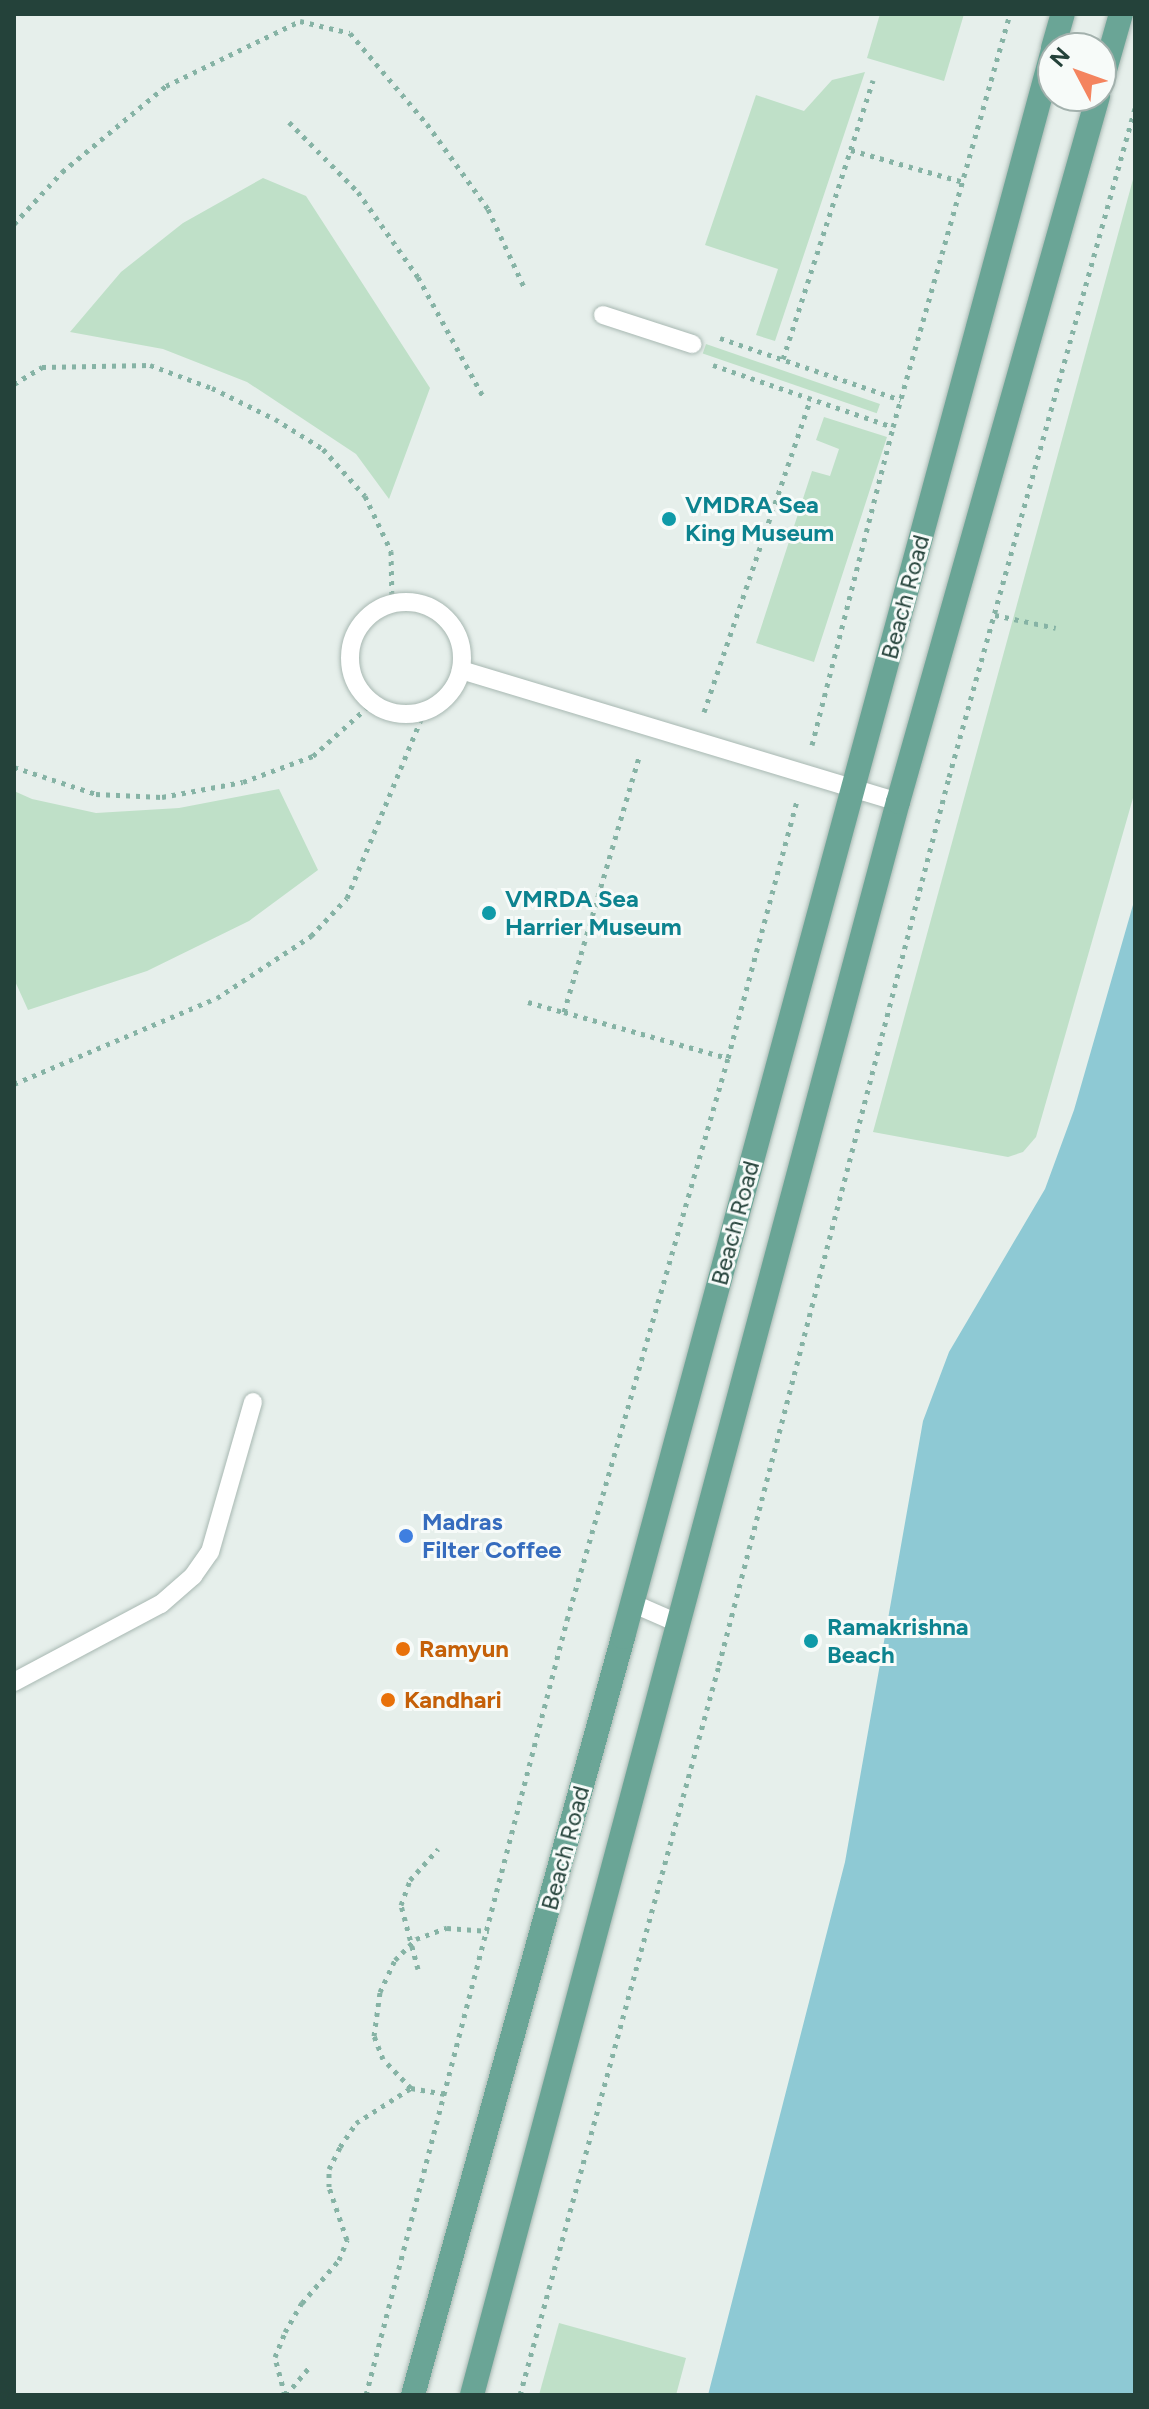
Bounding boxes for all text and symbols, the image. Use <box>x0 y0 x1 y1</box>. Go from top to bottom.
north arrow <box>1037 32 1117 112</box>
text: N <box>1044 42 1076 73</box>
place label: VMDRA Sea King Museum <box>685 491 834 547</box>
marker: VMDRA Sea King Museum <box>660 510 678 528</box>
street label: Beach Road <box>875 532 935 662</box>
place label: VMRDA Sea Harrier Museum <box>505 885 682 941</box>
marker: VMRDA Sea Harrier Museum <box>480 904 498 922</box>
street label: Beach Road <box>705 1158 765 1288</box>
place label: Madras Filter Coffee <box>422 1508 562 1564</box>
marker: Madras Filter Coffee <box>397 1527 415 1545</box>
place label: Ramakrishna Beach <box>827 1613 969 1669</box>
marker: Ramakrishna Beach <box>802 1632 820 1650</box>
place label: Ramyun <box>419 1635 509 1663</box>
marker: Ramyun <box>394 1640 412 1658</box>
place label: Kandhari <box>404 1686 502 1714</box>
marker: Kandhari <box>379 1691 397 1709</box>
street label: Beach Road <box>535 1783 595 1913</box>

